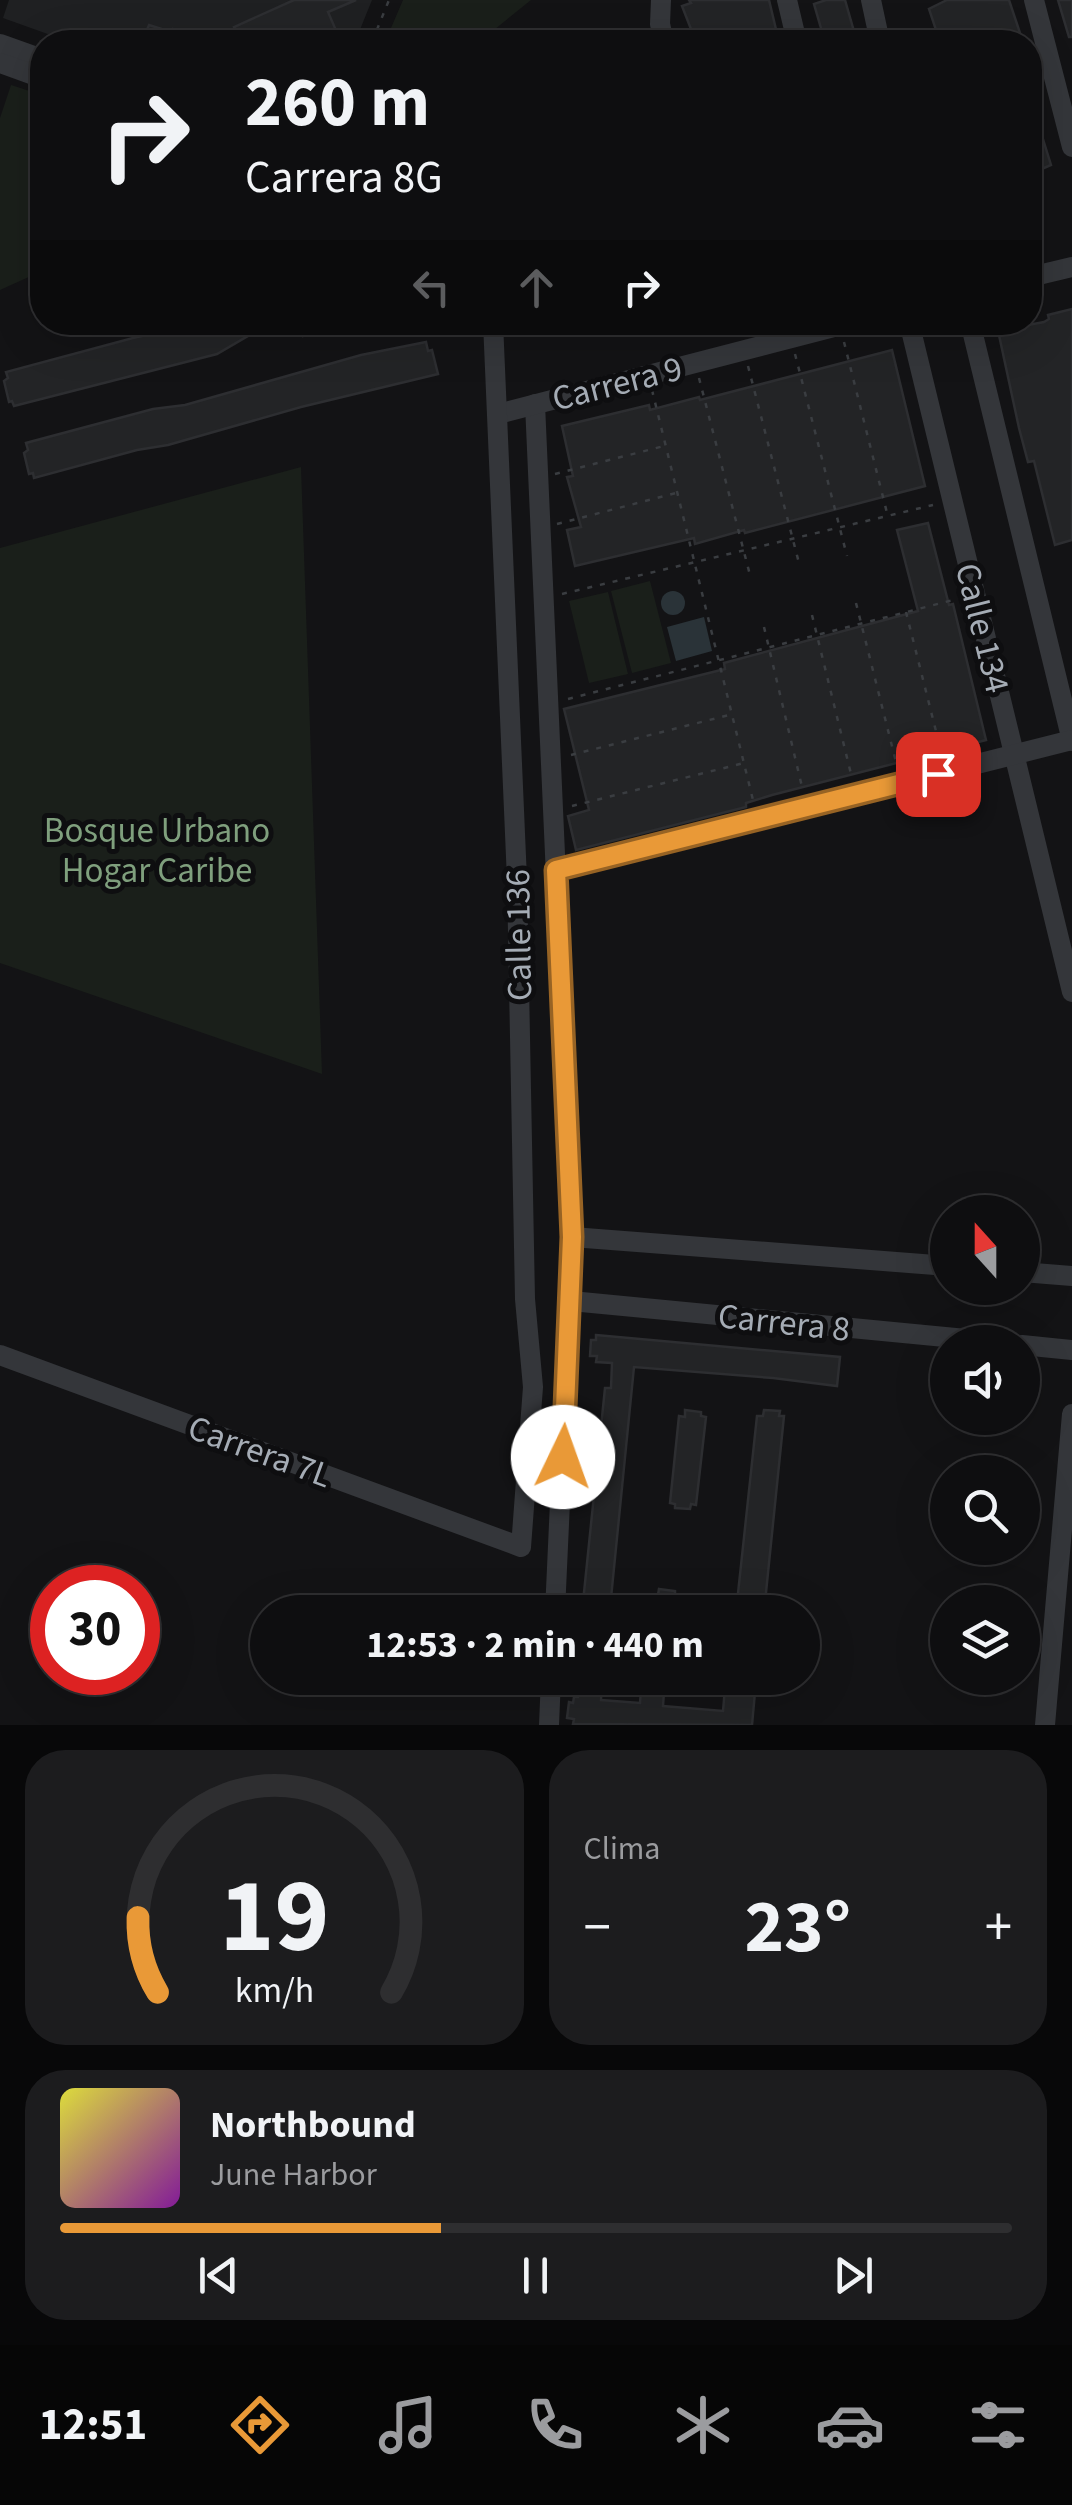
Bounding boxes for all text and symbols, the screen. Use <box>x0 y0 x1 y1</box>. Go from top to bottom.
text: 260 m <box>245 53 430 153</box>
icon: right <box>80 70 210 200</box>
text: Carrera 8G <box>245 146 443 210</box>
icon: left <box>404 260 459 315</box>
icon: ahead <box>509 260 564 315</box>
icon: right <box>614 260 669 315</box>
street label: Carrera 9 <box>547 344 687 424</box>
street label: Calle 134 <box>942 558 1022 698</box>
pin <box>896 732 981 817</box>
icon: arrive <box>911 747 966 802</box>
park label: Bosque Urbano Hogar Caribe <box>44 806 270 896</box>
street label: Calle 136 <box>493 869 545 1001</box>
north arrow <box>930 1195 1040 1305</box>
map controls <box>930 1195 1040 1695</box>
street label: Carrera 8 <box>716 1291 852 1355</box>
button: sound <box>930 1325 1040 1435</box>
street label: Carrera 7L <box>181 1403 338 1501</box>
position arrow <box>511 1405 615 1509</box>
button: search <box>930 1455 1040 1565</box>
speed limit sign: 30 <box>30 1565 160 1695</box>
button: layers <box>930 1585 1040 1695</box>
text: 12:53 · 2 min · 440 m <box>366 1618 704 1672</box>
text: Clima <box>584 1826 660 1872</box>
text: 19 <box>219 1844 329 1992</box>
text: 23° <box>744 1874 851 1981</box>
text: − <box>584 1889 611 1967</box>
text: + <box>985 1889 1012 1967</box>
text: km/h <box>235 1965 314 2016</box>
text: Northbound <box>210 2098 416 2152</box>
text: June Harbor <box>210 2152 377 2198</box>
icon: previous <box>191 2248 246 2303</box>
icon: pause <box>508 2248 563 2303</box>
icon: next <box>826 2248 881 2303</box>
icon: directions <box>225 2390 295 2460</box>
icon: music <box>373 2390 443 2460</box>
icon: phone <box>520 2390 590 2460</box>
icon: climate <box>668 2390 738 2460</box>
icon: car <box>815 2390 885 2460</box>
icon: filters <box>963 2390 1033 2460</box>
text: 12:51 <box>39 2393 147 2457</box>

